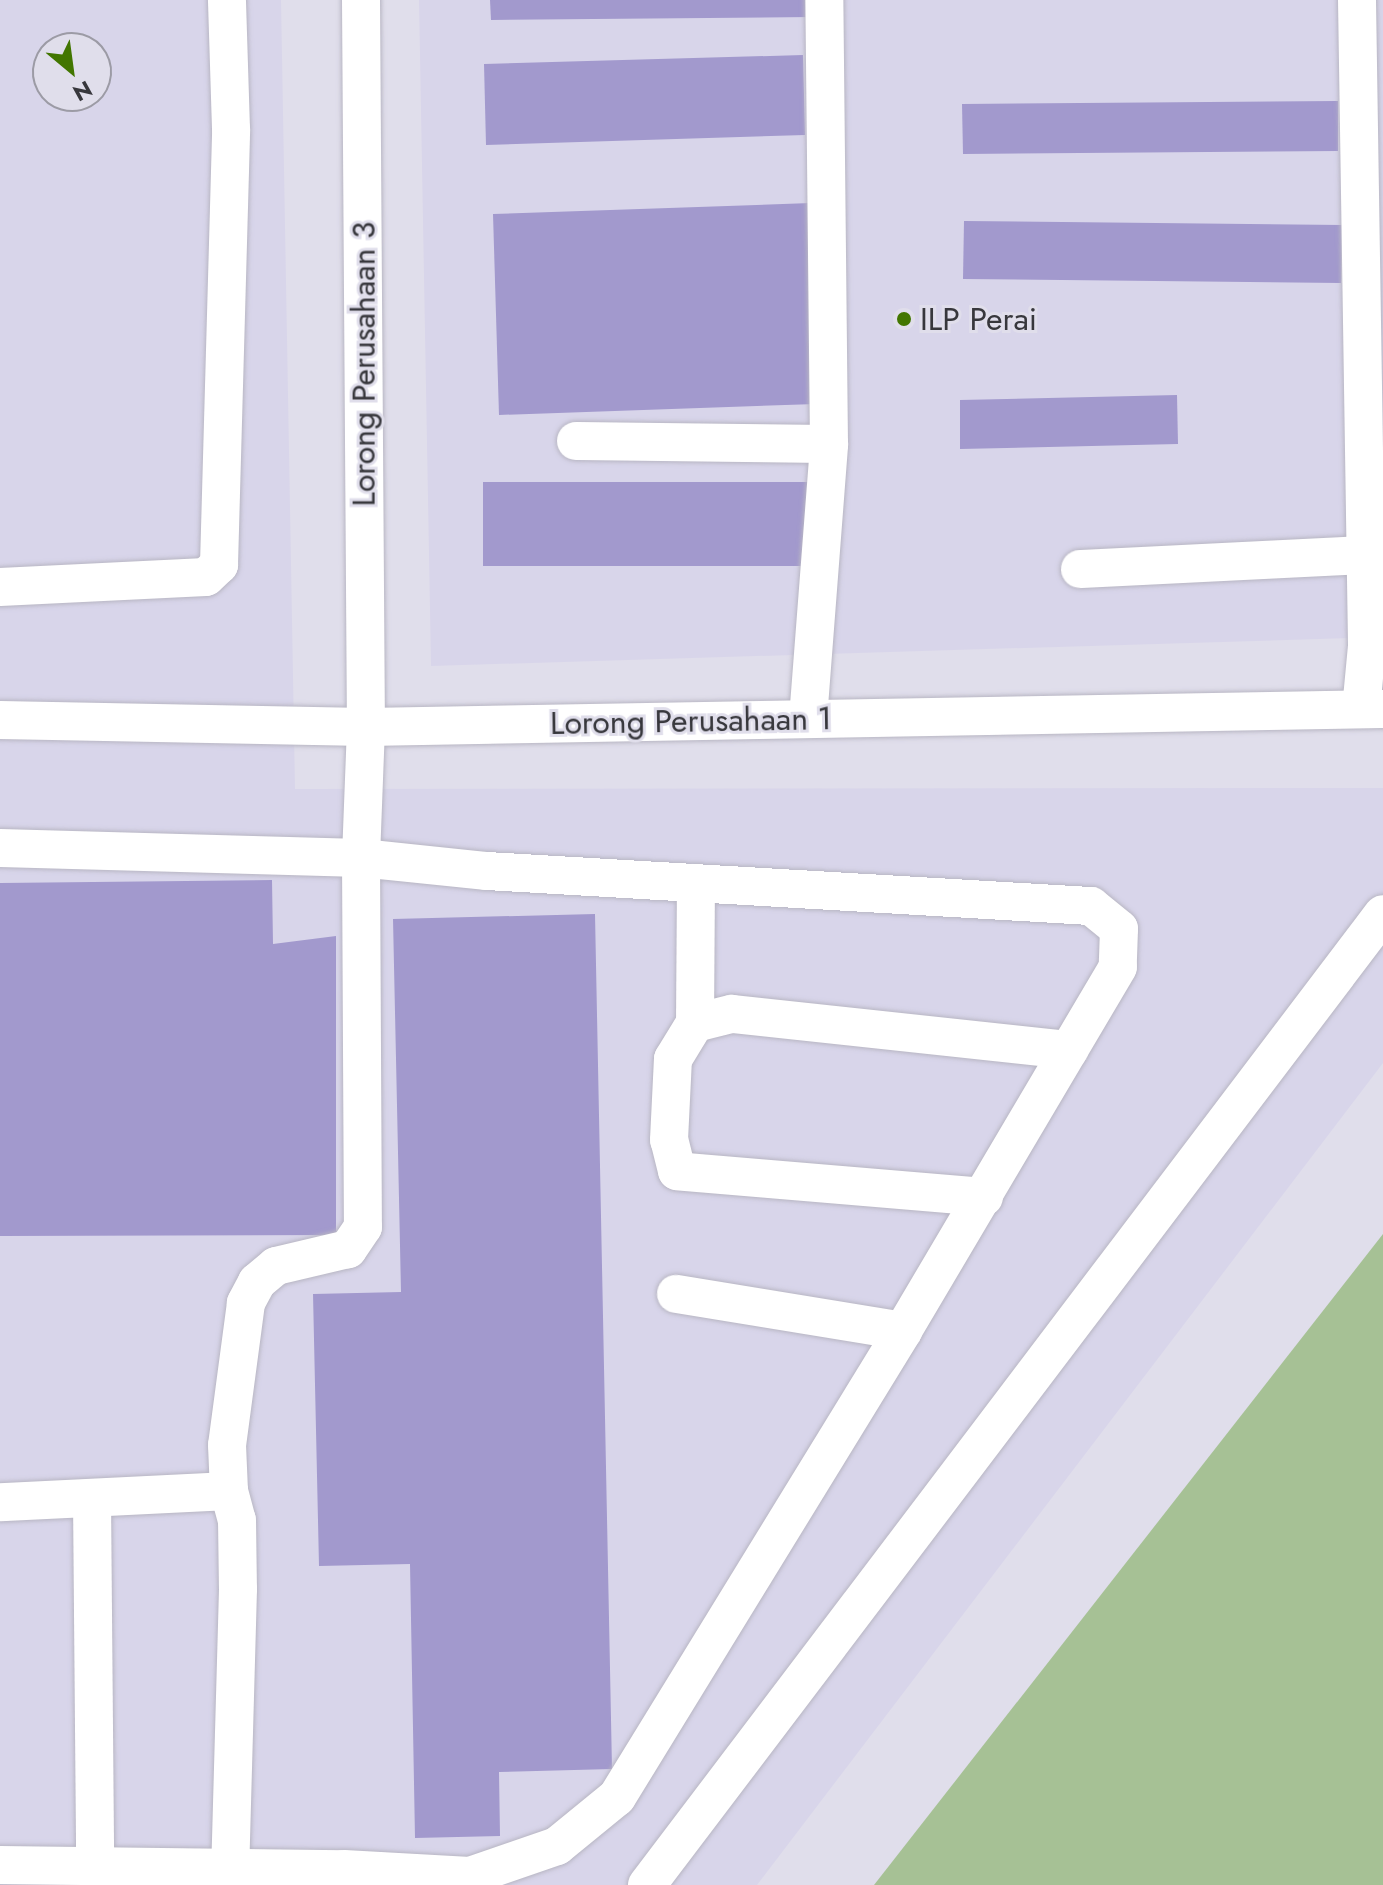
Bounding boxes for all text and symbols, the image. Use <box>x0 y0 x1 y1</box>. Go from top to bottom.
north arrow <box>32 32 112 112</box>
text: N <box>67 73 98 109</box>
street label: Lorong Perusahaan 3 <box>345 221 383 507</box>
place label: ILP Perai <box>920 300 1037 338</box>
marker: ILP Perai <box>895 310 913 328</box>
street label: Lorong Perusahaan 1 <box>550 699 832 743</box>

